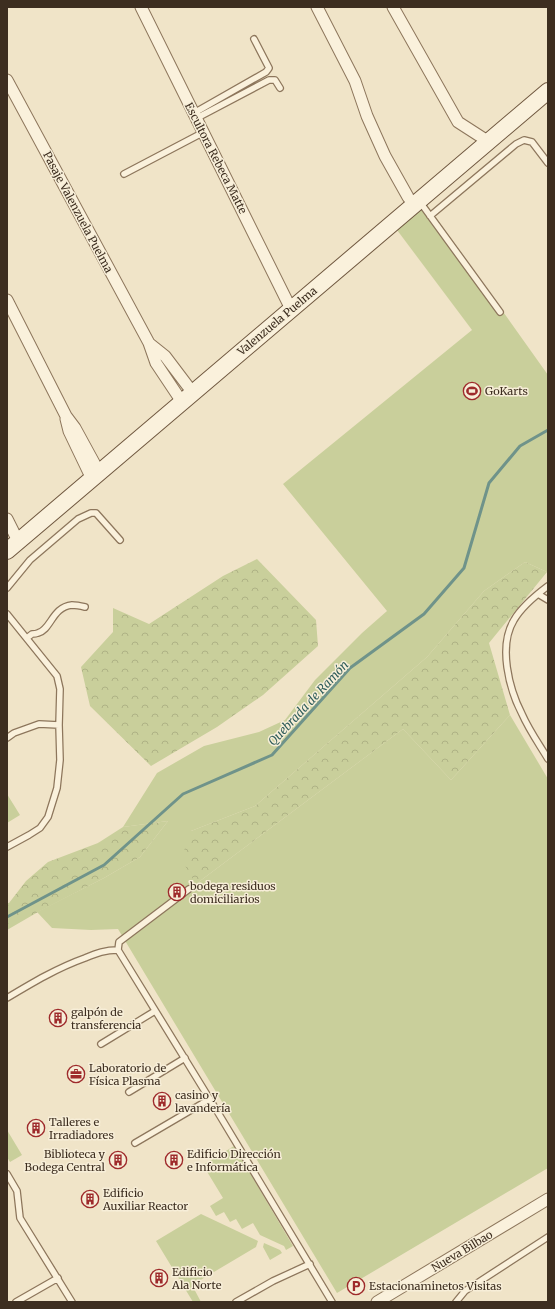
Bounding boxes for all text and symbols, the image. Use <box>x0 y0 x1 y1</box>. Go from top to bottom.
street label: Escultora Rebeca Matte <box>182 100 250 216</box>
street label: Pasaje Valenzuela Puelma <box>40 149 116 275</box>
street label: Valenzuela Puelma <box>234 284 320 359</box>
sports icon: GoKarts <box>462 381 482 401</box>
place label: GoKarts <box>485 384 528 398</box>
water label: Quebrada de Ramón <box>265 657 351 749</box>
place label: bodega residuos domiciliarios <box>189 879 276 906</box>
building icon: bodega residuos domiciliarios <box>167 882 187 902</box>
place label: galpón de transferencia <box>71 1005 141 1032</box>
building icon: galpón de transferencia <box>48 1008 68 1028</box>
place label: Laboratorio de Física Plasma <box>89 1061 167 1088</box>
office icon: Laboratorio de Física Plasma <box>66 1064 86 1084</box>
place label: casino y lavandería <box>175 1088 230 1115</box>
building icon: casino y lavandería <box>152 1091 172 1111</box>
place label: Talleres e Irradiadores <box>49 1115 114 1142</box>
building icon: Talleres e Irradiadores <box>26 1118 46 1138</box>
place label: Biblioteca y Bodega Central <box>25 1147 106 1174</box>
place label: Edificio Dirección e Informática <box>187 1147 281 1174</box>
building icon: Biblioteca y Bodega Central <box>108 1150 128 1170</box>
building icon: Edificio Dirección e Informática <box>164 1150 184 1170</box>
place label: Edificio Auxiliar Reactor <box>102 1186 188 1213</box>
building icon: Edificio Auxiliar Reactor <box>80 1189 100 1209</box>
street label: Nueva Bilbao <box>429 1227 496 1275</box>
place label: Edificio Ala Norte <box>171 1265 222 1292</box>
building icon: Edificio Ala Norte <box>149 1268 169 1288</box>
parking icon: Estacionaminetos Visitas <box>346 1276 366 1296</box>
place label: Estacionaminetos Visitas <box>369 1279 502 1293</box>

